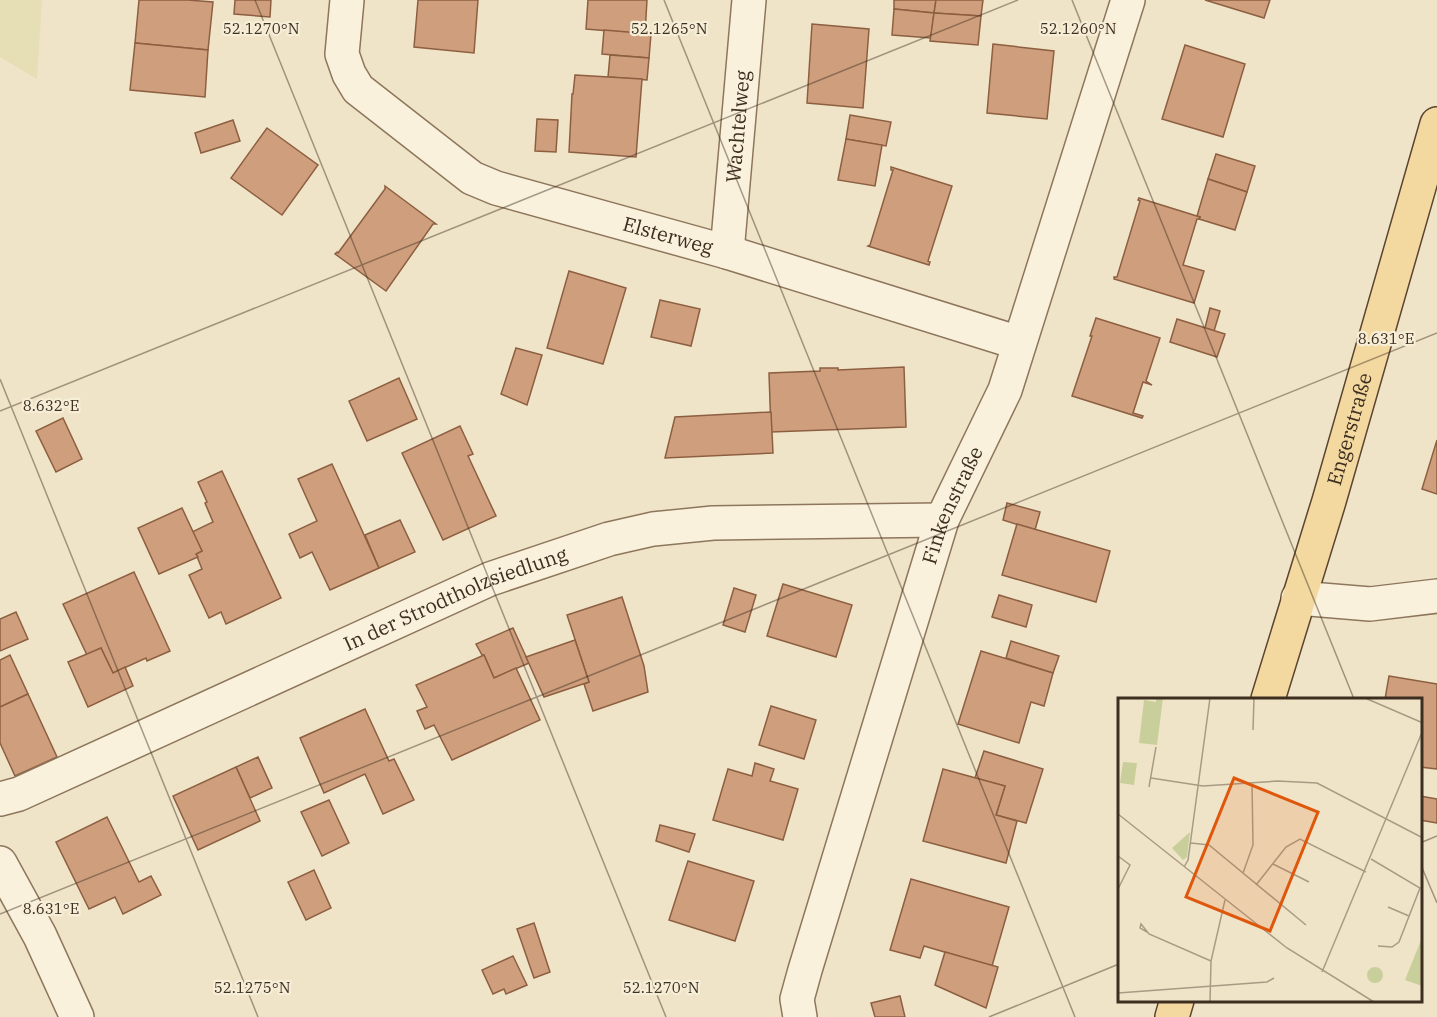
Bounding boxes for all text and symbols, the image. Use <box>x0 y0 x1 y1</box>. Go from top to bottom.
text: 52.1270°N <box>223 19 299 38</box>
text: 52.1265°N <box>631 19 707 38</box>
text: 52.1260°N <box>1040 19 1116 38</box>
street label: Wachtelweg <box>719 69 756 184</box>
street label: Elsterweg <box>620 210 717 261</box>
text: 8.631°E <box>1358 329 1414 348</box>
street label: Engerstraße <box>1320 369 1378 488</box>
text: 8.632°E <box>23 396 79 415</box>
street label: Finkenstraße <box>915 442 989 568</box>
street label: In der Strodtholzsiedlung <box>339 540 571 657</box>
inset map <box>1118 698 1422 1002</box>
text: 8.631°E <box>23 899 79 918</box>
text: 52.1275°N <box>214 978 290 997</box>
text: 52.1270°N <box>623 978 699 997</box>

